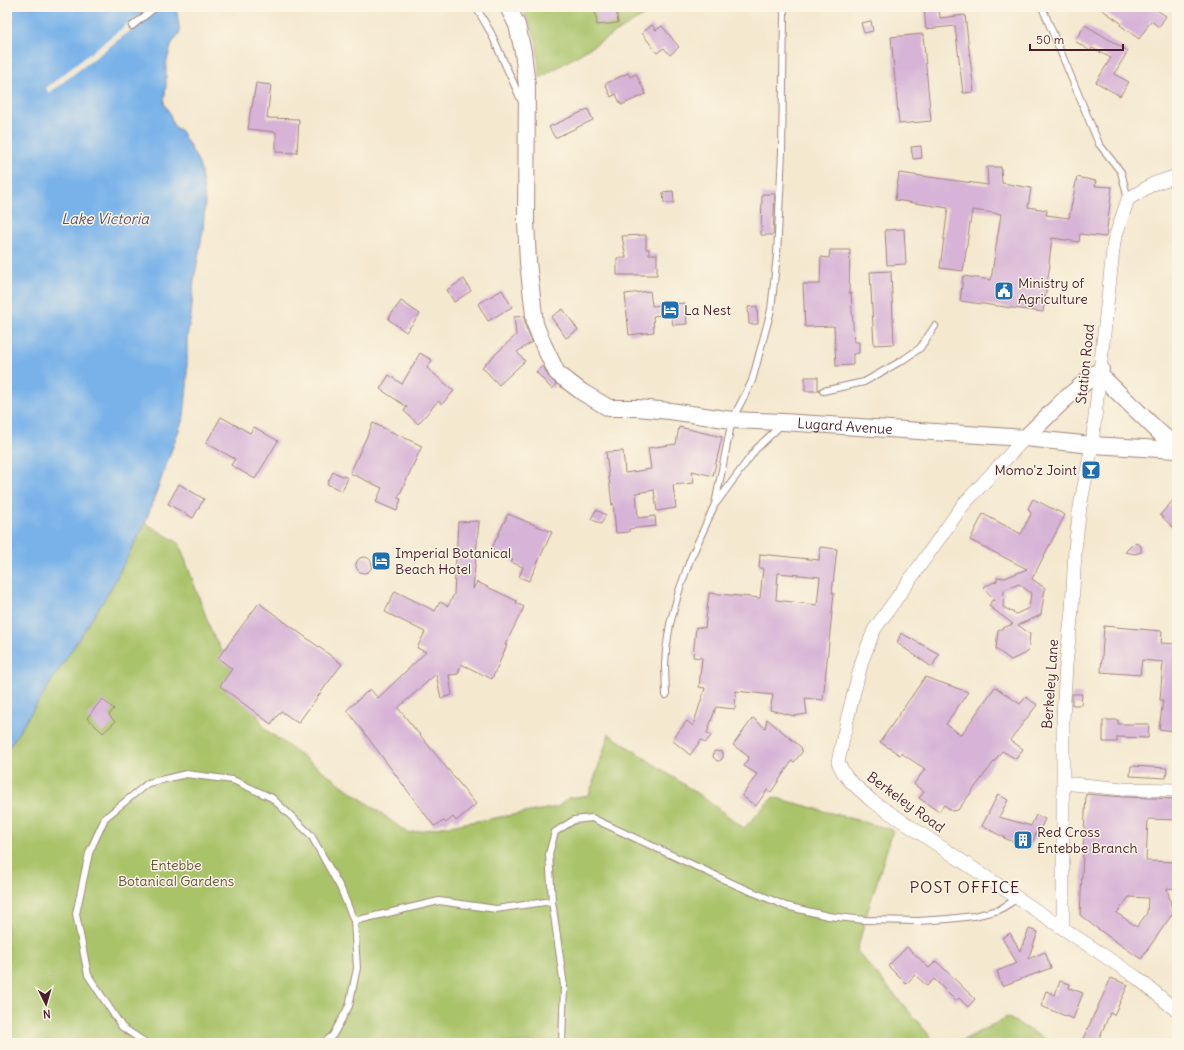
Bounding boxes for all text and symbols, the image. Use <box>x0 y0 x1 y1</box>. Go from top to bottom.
scale bar <box>1030 26 1123 52</box>
text: 50 m <box>1036 32 1065 47</box>
water label: Lake Victoria <box>61 209 150 228</box>
place label: Ministry of Agriculture <box>1018 274 1088 308</box>
public building icon: Ministry of Agriculture <box>993 280 1015 302</box>
hotel icon: La Nest <box>659 299 681 321</box>
place label: La Nest <box>684 301 731 319</box>
street label: Station Road <box>1072 323 1098 405</box>
street label: Lugard Avenue <box>797 414 893 438</box>
bar icon: Momo'z Joint <box>1080 459 1102 481</box>
place label: Momo'z Joint <box>994 461 1077 479</box>
place label: Imperial Botanical Beach Hotel <box>395 544 511 578</box>
hotel icon: Imperial Botanical Beach Hotel <box>370 550 392 572</box>
street label: Berkeley Lane <box>1038 638 1062 730</box>
street label: Berkeley Road <box>864 768 948 836</box>
place label: Red Cross Entebbe Branch <box>1037 823 1138 857</box>
building icon: Red Cross Entebbe Branch <box>1012 829 1034 851</box>
park label: Entebbe Botanical Gardens <box>118 856 234 890</box>
district label: POST OFFICE <box>909 877 1021 897</box>
north arrow <box>26 984 66 1024</box>
text: N <box>42 1007 51 1021</box>

